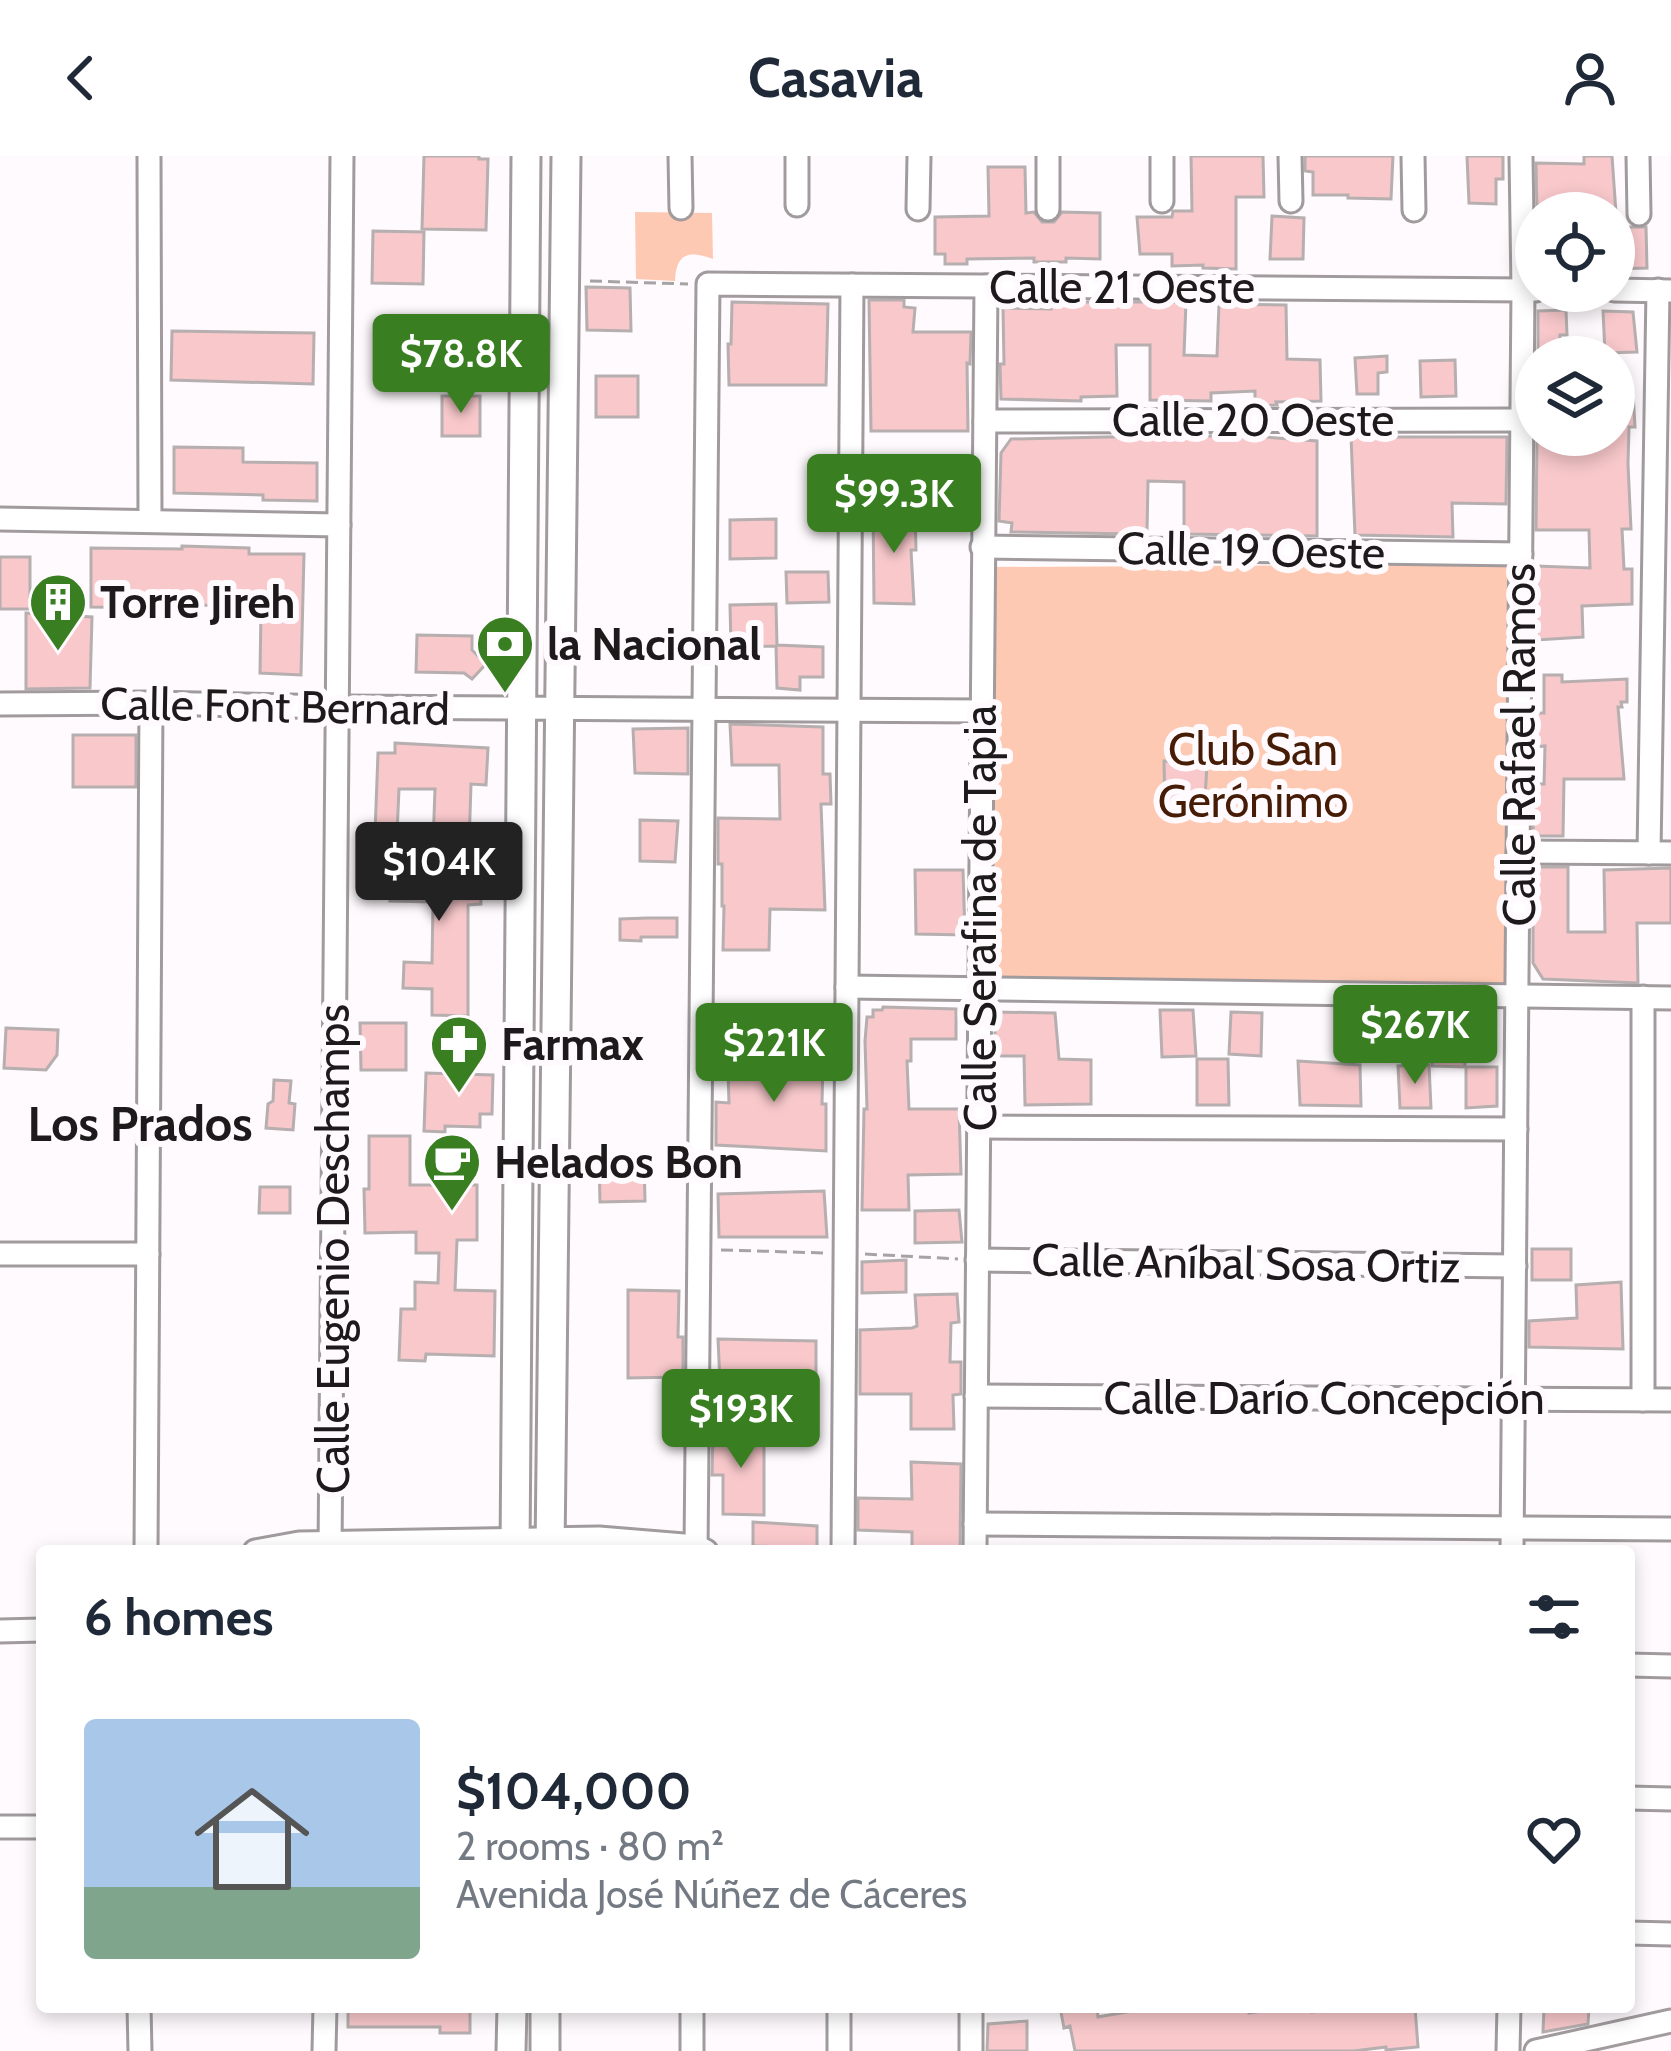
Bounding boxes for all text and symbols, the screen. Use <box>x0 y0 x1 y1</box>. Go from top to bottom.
icon: back <box>48 45 114 111</box>
text: Casavia <box>748 45 923 111</box>
icon: person <box>1557 45 1623 111</box>
map controls <box>1515 192 1635 456</box>
button: locate <box>1515 192 1635 312</box>
street label: Calle 21 Oeste <box>989 260 1255 314</box>
pin: $78.8K <box>363 314 559 416</box>
text: $78.8K <box>400 329 522 377</box>
button: layers <box>1515 336 1635 456</box>
street label: Calle 20 Oeste <box>1112 393 1394 447</box>
pin: $99.3K <box>796 454 992 556</box>
text: $99.3K <box>834 469 954 517</box>
street label: Calle 19 Oeste <box>1117 521 1385 579</box>
street label: Calle Rafael Ramos <box>1492 563 1546 927</box>
building icon: Torre Jireh <box>27 571 89 653</box>
place label: Torre Jireh <box>100 575 295 629</box>
bank icon: la Nacional <box>474 613 536 695</box>
place label: la Nacional <box>547 617 761 671</box>
street label: Calle Font Bernard <box>100 676 450 736</box>
street label: Calle Serafina de Tapia <box>953 704 1007 1131</box>
park label: Club San Gerónimo <box>1158 722 1348 828</box>
pin: $104K <box>355 822 523 924</box>
text: $104K <box>382 837 496 885</box>
pin: $267K <box>1331 985 1499 1087</box>
text: $267K <box>1360 1000 1470 1048</box>
pin: $221K <box>690 1003 858 1105</box>
street label: Calle Eugenio Deschamps <box>306 1004 360 1494</box>
pharmacy icon: Farmax <box>428 1013 490 1095</box>
place label: Farmax <box>501 1017 644 1071</box>
text: $221K <box>723 1018 825 1066</box>
district label: Los Prados <box>28 1095 252 1153</box>
cafe icon: Helados Bon <box>421 1131 483 1213</box>
place label: Helados Bon <box>494 1135 743 1189</box>
street label: Calle Aníbal Sosa Ortiz <box>1031 1232 1461 1294</box>
pin: $193K <box>657 1369 825 1471</box>
street label: Calle Darío Concepción <box>1103 1371 1545 1425</box>
text: $193K <box>689 1384 793 1432</box>
icon: filters <box>1521 1584 1587 1650</box>
text: 6 homes <box>84 1586 273 1648</box>
text: $104,000 <box>456 1760 691 1822</box>
icon: home <box>180 1767 324 1911</box>
icon: heart <box>1521 1806 1587 1872</box>
text: 2 rooms · 80 m² <box>456 1822 724 1870</box>
text: Avenida José Núñez de Cáceres <box>456 1870 967 1918</box>

